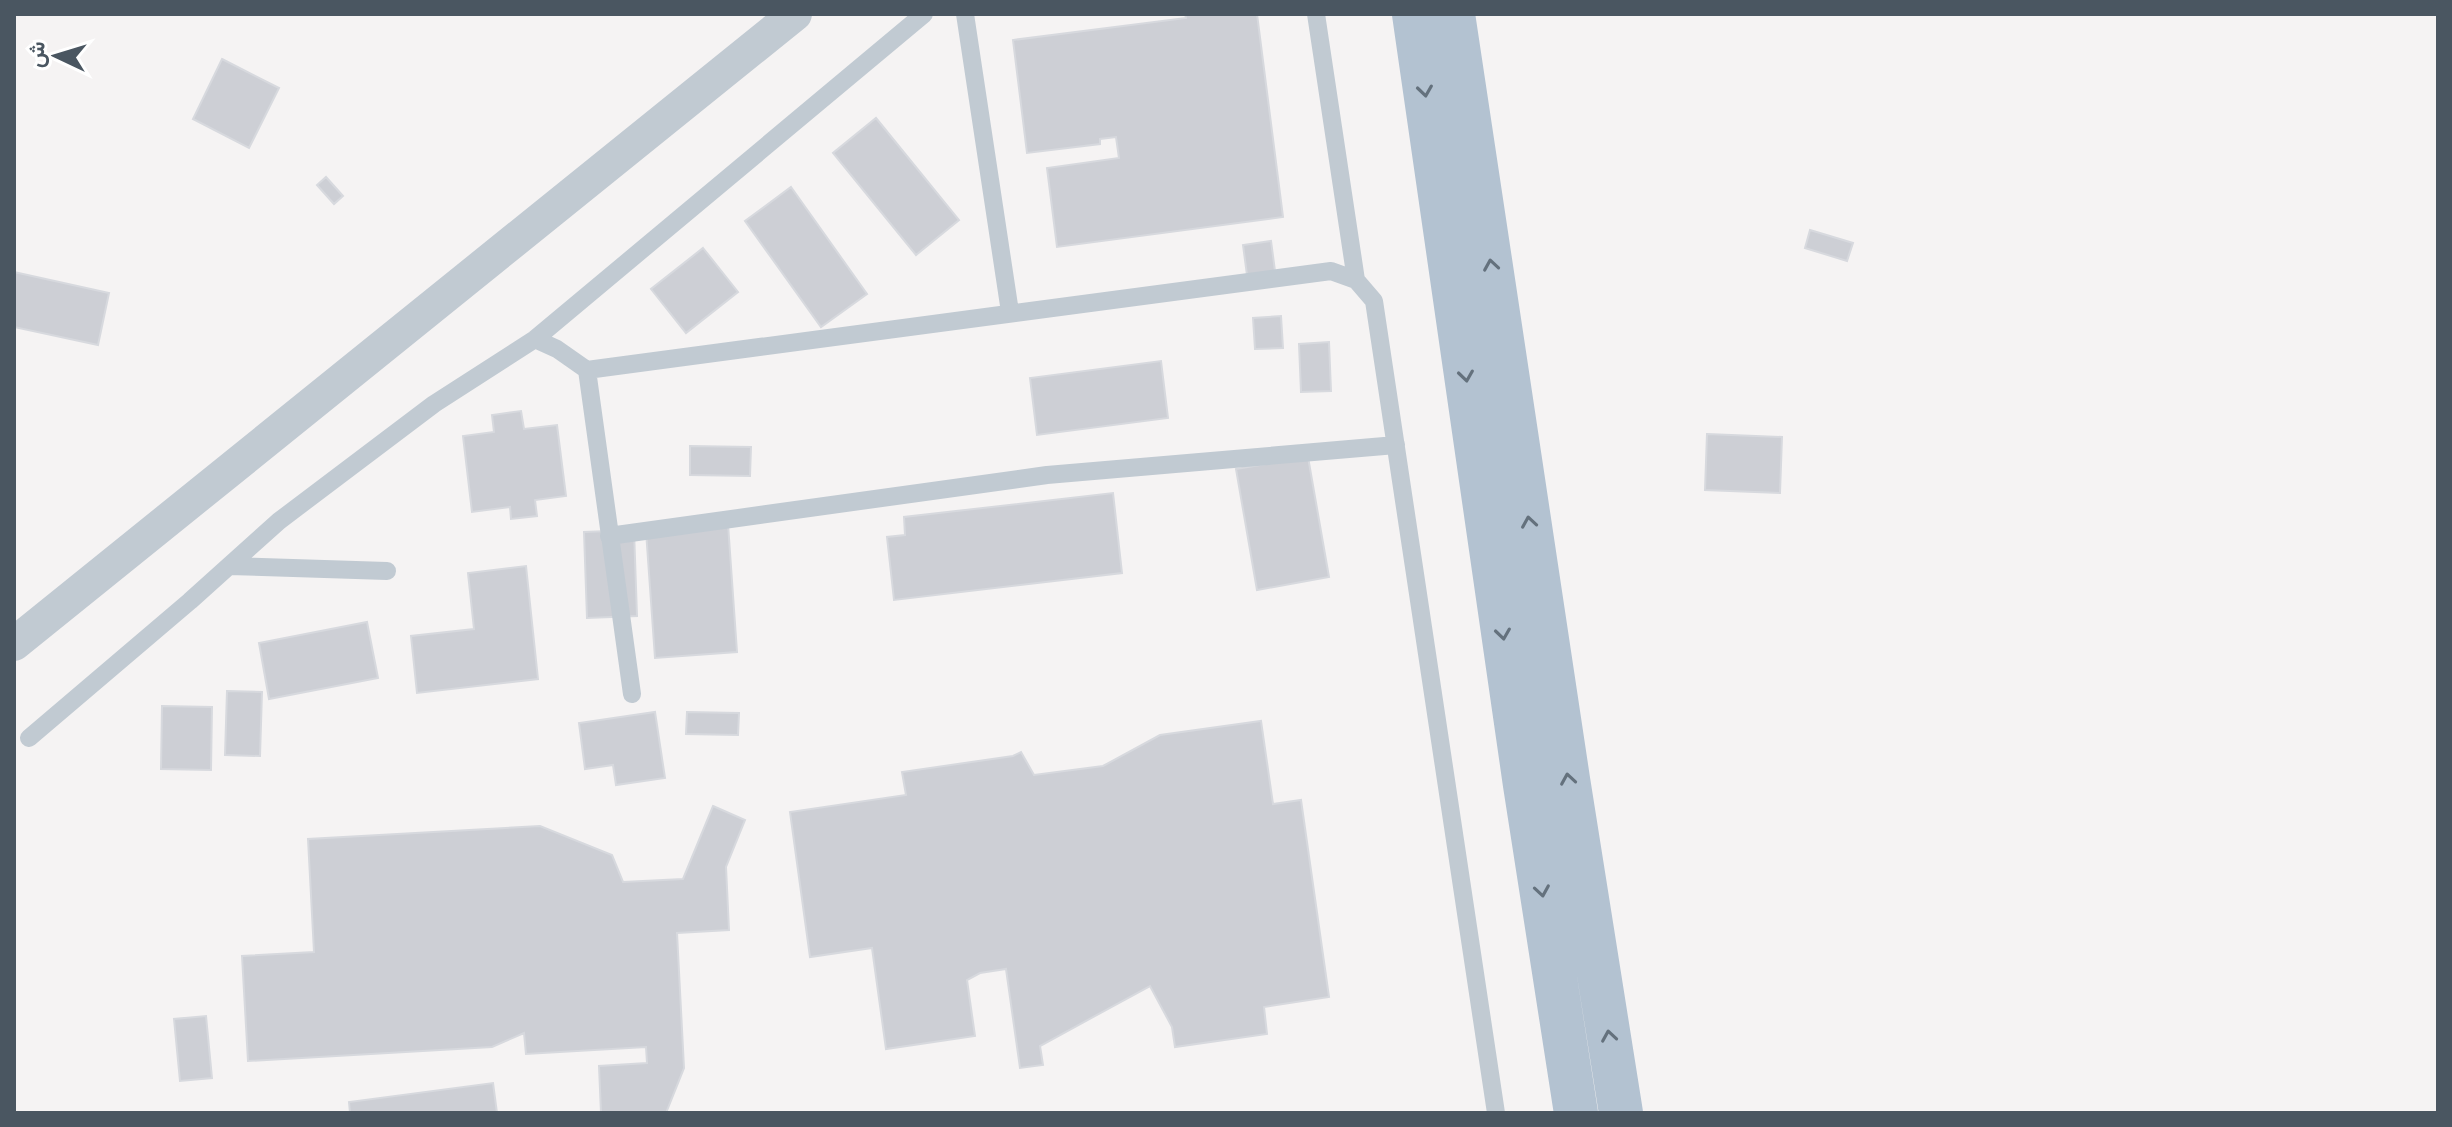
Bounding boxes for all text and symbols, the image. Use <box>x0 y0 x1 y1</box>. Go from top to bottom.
north arrow <box>16 16 96 96</box>
text: ش <box>22 41 51 69</box>
one-way arrow <box>1416 84 1433 98</box>
one-way arrow <box>1483 258 1500 272</box>
one-way arrow <box>1457 369 1474 383</box>
one-way arrow <box>1521 515 1538 529</box>
one-way arrow <box>1494 627 1511 640</box>
one-way arrow <box>1560 772 1577 786</box>
one-way arrow <box>1532 884 1549 898</box>
one-way arrow <box>1601 1029 1618 1043</box>

